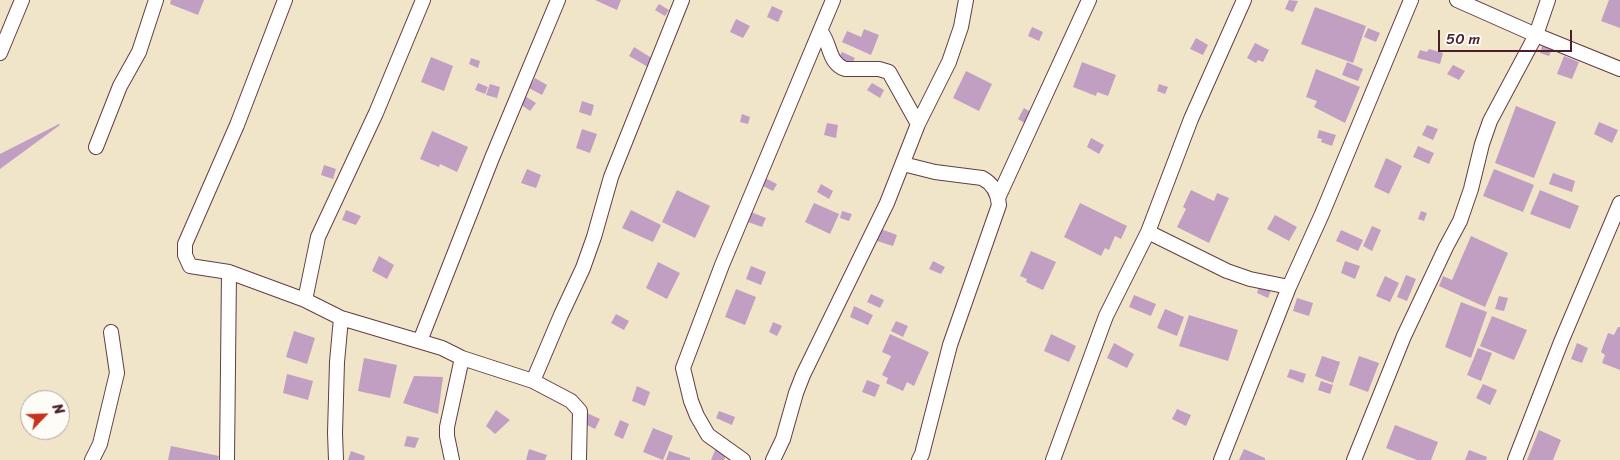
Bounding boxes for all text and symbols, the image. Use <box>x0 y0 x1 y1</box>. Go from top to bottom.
scale bar <box>1440 20 1574 52</box>
text: 50 m <box>1446 26 1480 52</box>
north arrow <box>20 390 70 440</box>
text: N <box>45 400 72 419</box>

